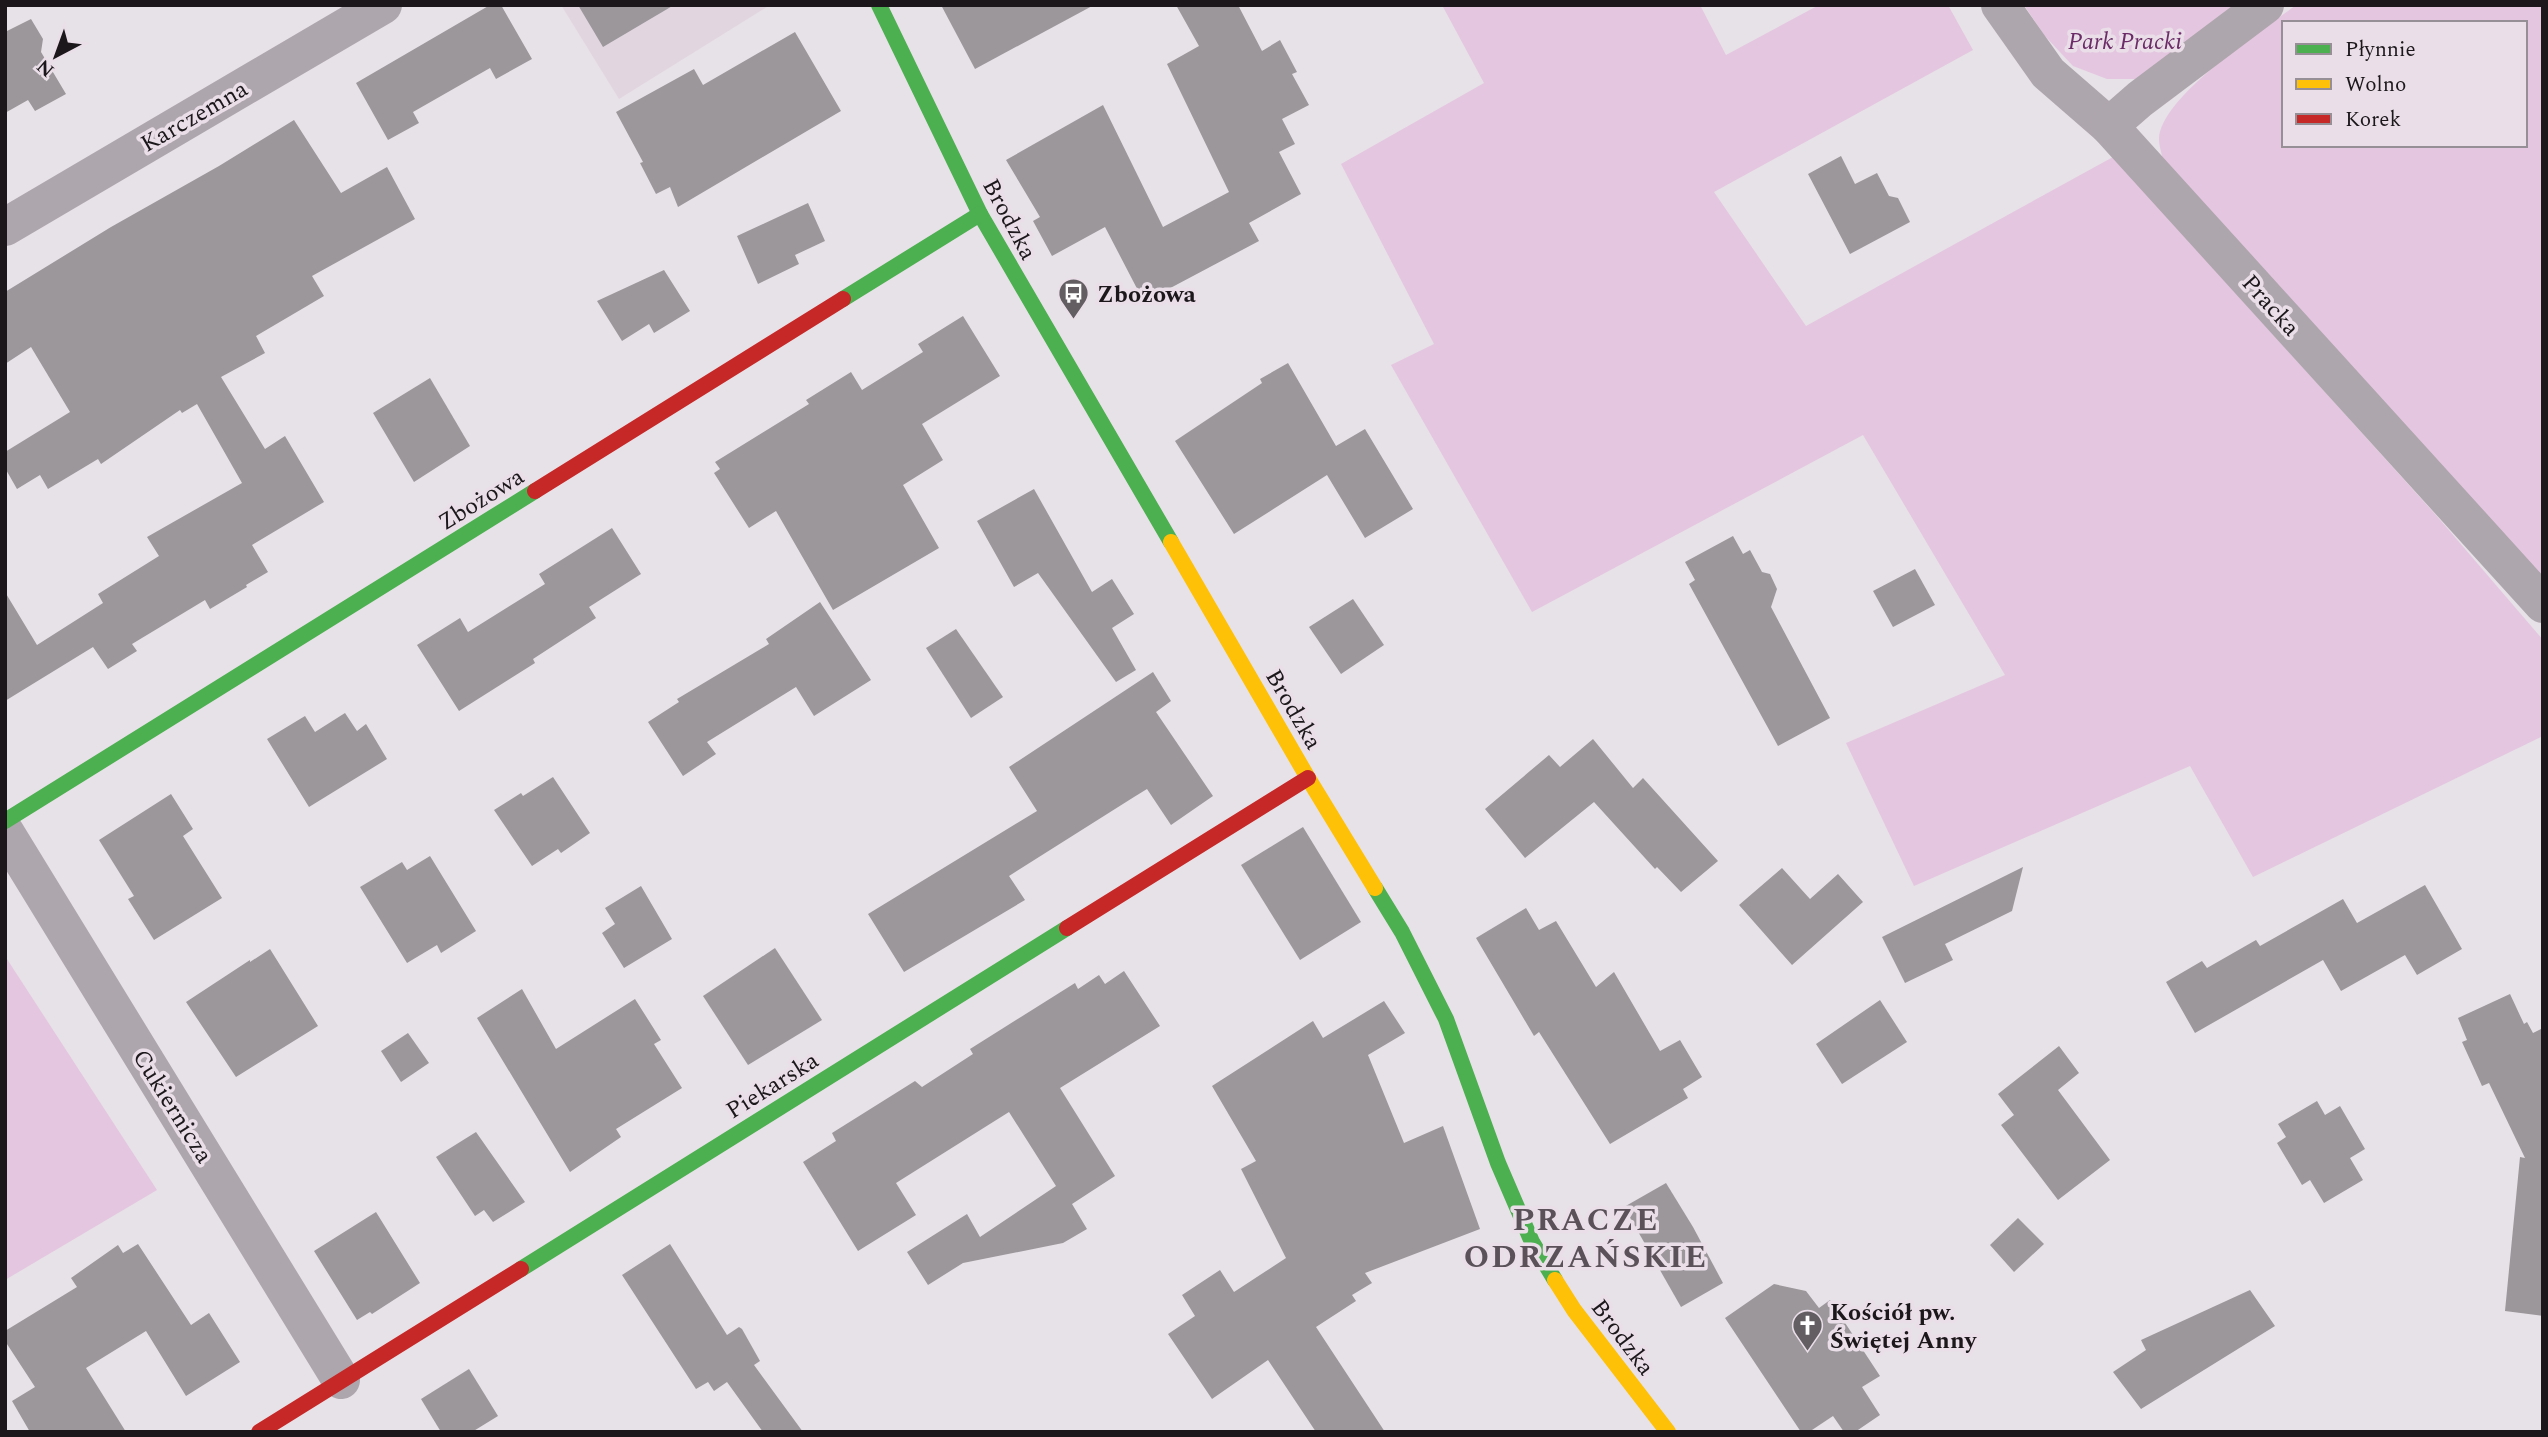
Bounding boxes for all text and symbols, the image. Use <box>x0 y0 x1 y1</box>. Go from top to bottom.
north arrow <box>21 21 91 91</box>
legend <box>2282 21 2527 147</box>
park label: Park Pracki <box>2068 24 2182 60</box>
text: Płynnie <box>2345 34 2416 66</box>
text: N <box>30 52 61 84</box>
text: Wolno <box>2345 69 2406 101</box>
street label: Karczemna <box>134 71 255 162</box>
text: Korek <box>2345 104 2402 136</box>
street label: Brodzka <box>973 172 1046 267</box>
street label: Pracka <box>2233 267 2308 345</box>
bus stop icon: Zbożowa <box>1057 277 1091 321</box>
place label: Zbożowa <box>1097 277 1197 313</box>
street label: Zbożowa <box>432 459 532 540</box>
street label: Brodzka <box>1256 662 1331 757</box>
street label: Cukiernicza <box>123 1042 222 1171</box>
street label: Piekarska <box>719 1043 826 1129</box>
district label: PRACZE ODRZAŃSKIE <box>1464 1196 1708 1282</box>
street label: Brodzka <box>1581 1292 1663 1384</box>
place label: Kościół pw. Świętej Anny <box>1830 1295 1978 1359</box>
church icon: Kościół pw. Świętej Anny <box>1790 1309 1824 1353</box>

